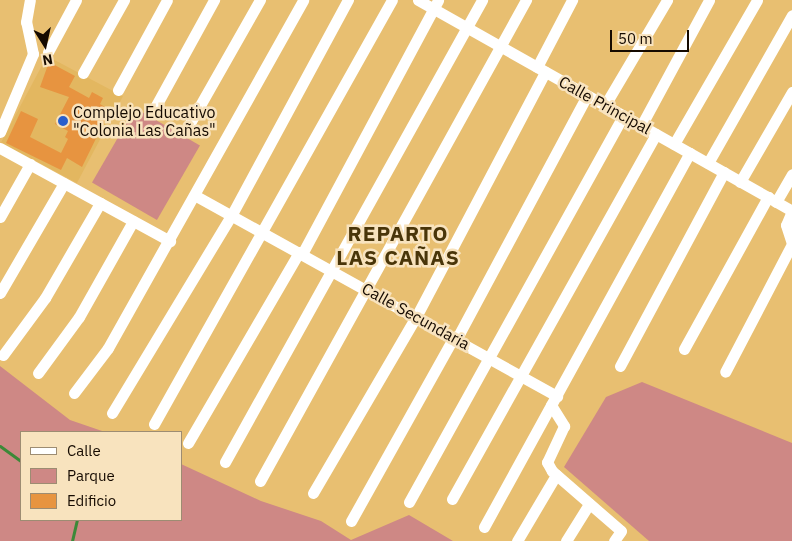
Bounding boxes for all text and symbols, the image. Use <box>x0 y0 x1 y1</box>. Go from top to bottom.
north arrow <box>20 20 70 70</box>
scale bar <box>612 20 691 52</box>
text: 50 m <box>618 29 653 48</box>
text: N <box>41 50 54 70</box>
street label: Calle Principal <box>556 72 654 138</box>
place label: Complejo Educativo "Colonia Las Cañas" <box>73 102 216 140</box>
marker: Complejo Educativo "Colonia Las Cañas" <box>57 115 69 127</box>
district label: REPARTO LAS CAÑAS <box>335 220 461 270</box>
street label: Calle Secundaria <box>359 278 473 354</box>
legend <box>20 431 182 521</box>
text: Calle <box>67 441 101 460</box>
text: Parque <box>67 466 115 485</box>
text: Edificio <box>67 491 116 510</box>

